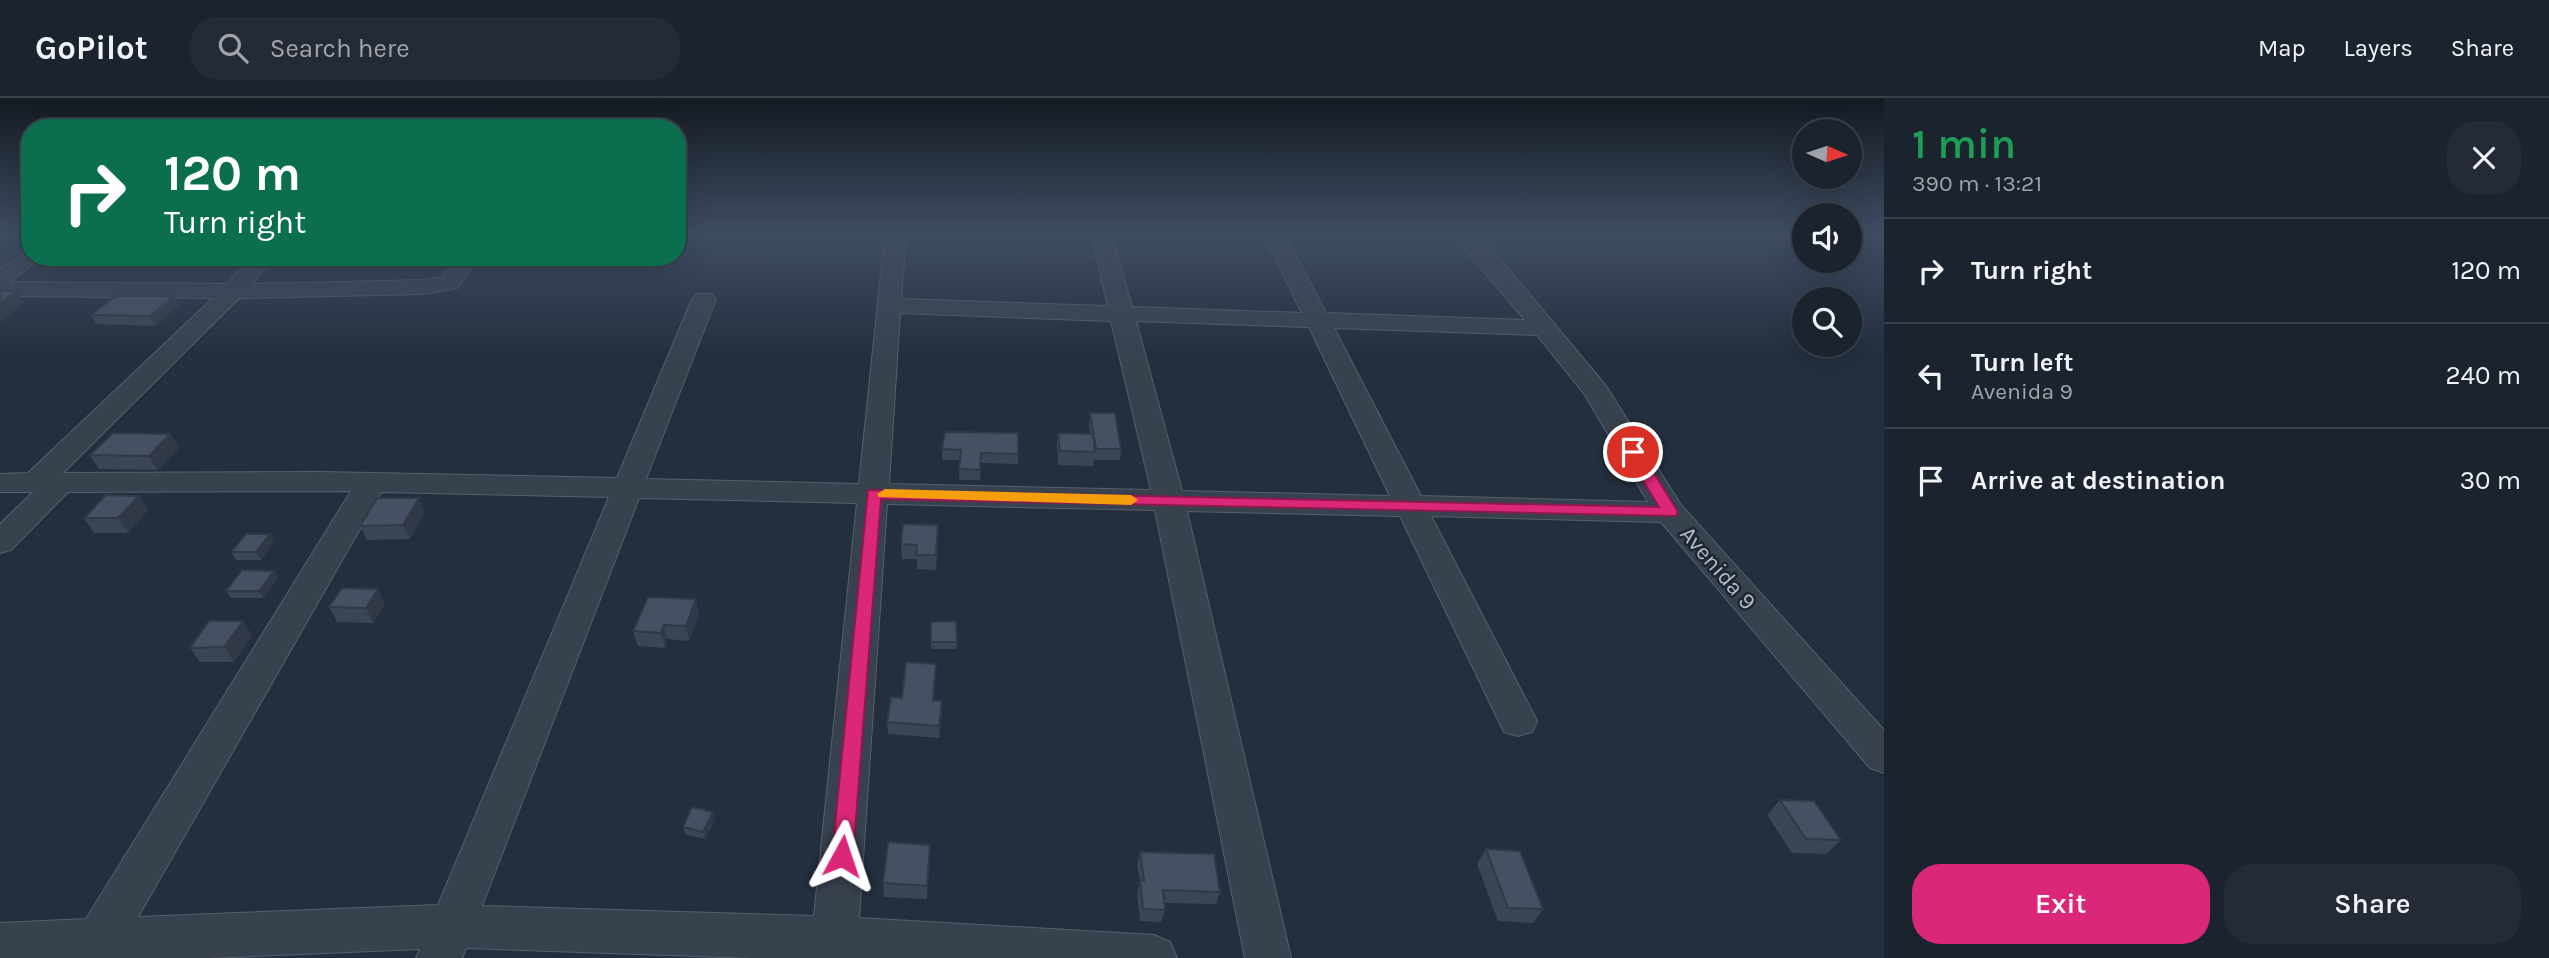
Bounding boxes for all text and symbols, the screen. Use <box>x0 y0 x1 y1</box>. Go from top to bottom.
search box <box>190 17 680 80</box>
text: GoPilot <box>35 29 148 67</box>
icon: search <box>214 29 252 67</box>
text: Search here <box>270 33 410 64</box>
text: Map <box>2258 34 2306 62</box>
text: Layers <box>2344 34 2413 62</box>
text: Share <box>2451 34 2514 62</box>
north arrow <box>1792 119 1862 189</box>
map controls <box>1792 119 1862 357</box>
text: 1 min <box>1912 119 2016 169</box>
button: close <box>2447 121 2521 195</box>
text: 120 m <box>164 145 301 202</box>
icon: right <box>49 147 140 238</box>
text: 390 m · 13:21 <box>1912 170 2042 197</box>
button: sound <box>1792 203 1862 273</box>
text: Turn right <box>164 204 306 241</box>
icon: right <box>1912 252 1950 290</box>
text: Turn right <box>1971 255 2092 286</box>
text: 120 m <box>2451 255 2521 286</box>
button: search <box>1792 287 1862 357</box>
text: Turn left <box>1971 347 2073 378</box>
icon: left <box>1912 357 1950 395</box>
text: 240 m <box>2445 360 2521 391</box>
text: Avenida 9 <box>1971 378 2073 405</box>
pin <box>1603 422 1663 482</box>
icon: arrive <box>1614 433 1652 471</box>
icon: arrive <box>1912 462 1950 500</box>
text: Arrive at destination <box>1971 465 2225 496</box>
text: 30 m <box>2460 465 2521 496</box>
street label: Avenida 9 <box>1674 521 1762 615</box>
position arrow <box>805 819 879 893</box>
button: Exit <box>1912 864 2210 944</box>
button: Share <box>2224 864 2521 944</box>

